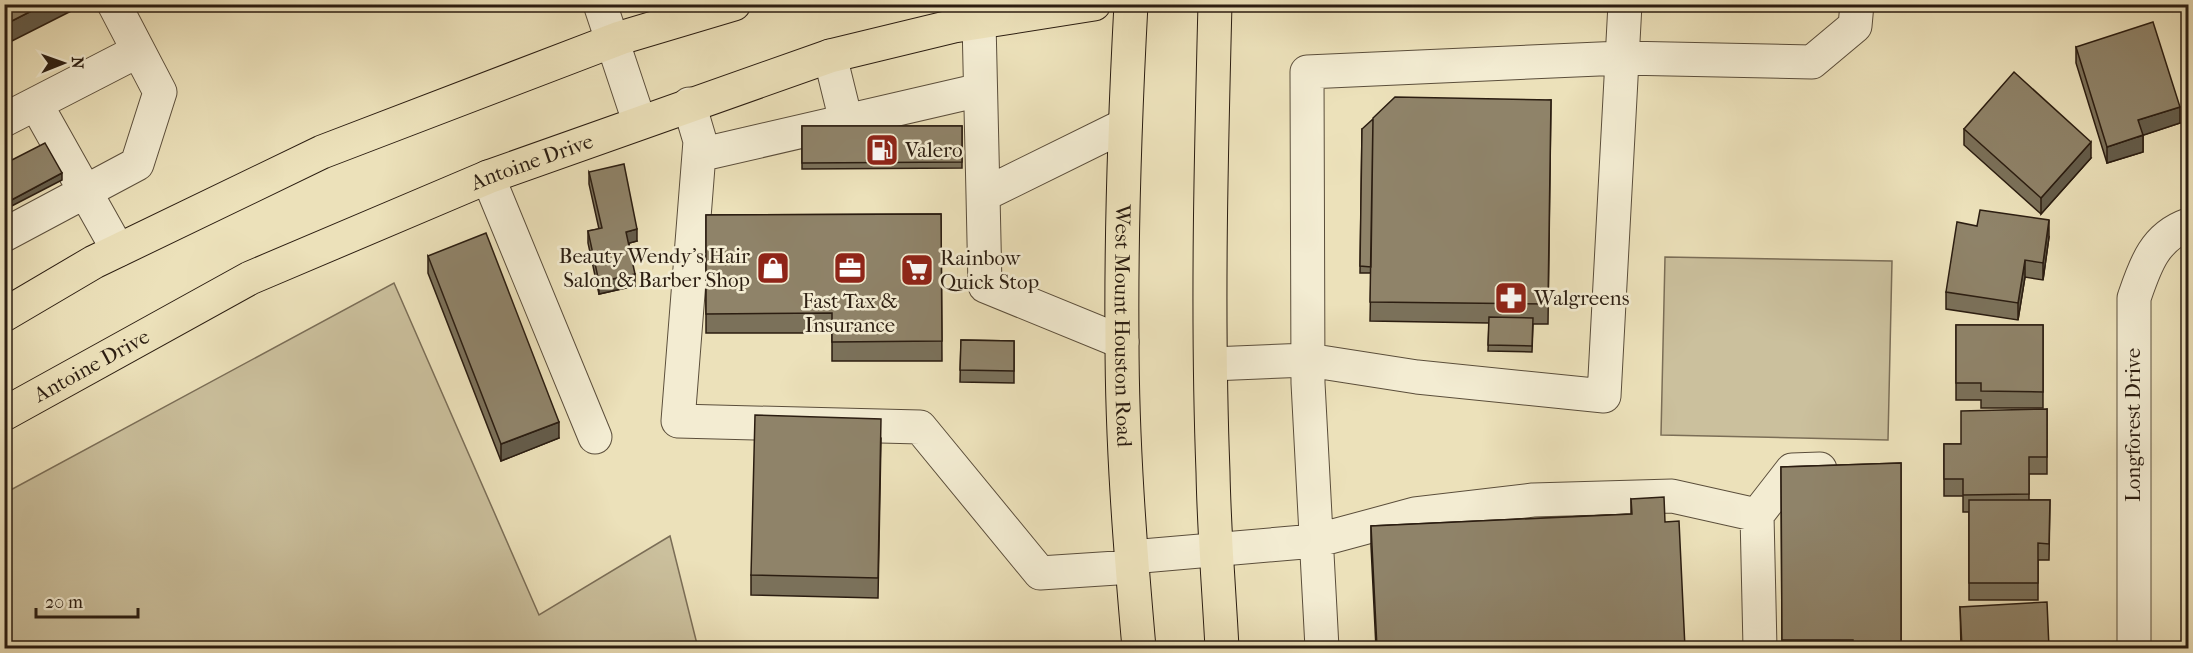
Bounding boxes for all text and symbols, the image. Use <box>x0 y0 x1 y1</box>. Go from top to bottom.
north arrow <box>33 33 93 93</box>
text: N <box>68 57 87 70</box>
street label: Antoine Drive <box>466 129 596 195</box>
fuel station icon: Valero <box>864 132 900 168</box>
place label: Valero <box>904 138 963 162</box>
street label: West Mount Houston Road <box>1110 203 1137 448</box>
place label: Beauty Wendy's Hair Salon & Barber Shop <box>559 244 750 292</box>
place label: Rainbow Quick Stop <box>940 246 1039 294</box>
shop icon: Beauty Wendy's Hair Salon & Barber Shop <box>755 250 791 286</box>
office icon: Fast Tax & Insurance <box>832 250 868 286</box>
supermarket icon: Rainbow Quick Stop <box>899 252 935 288</box>
pharmacy icon: Walgreens <box>1493 280 1529 316</box>
place label: Walgreens <box>1533 286 1630 310</box>
place label: Fast Tax & Insurance <box>802 289 898 337</box>
street label: Antoine Drive <box>29 324 153 408</box>
street label: Longforest Drive <box>2121 348 2145 502</box>
scale bar <box>36 581 138 619</box>
text: 20 m <box>45 592 83 613</box>

